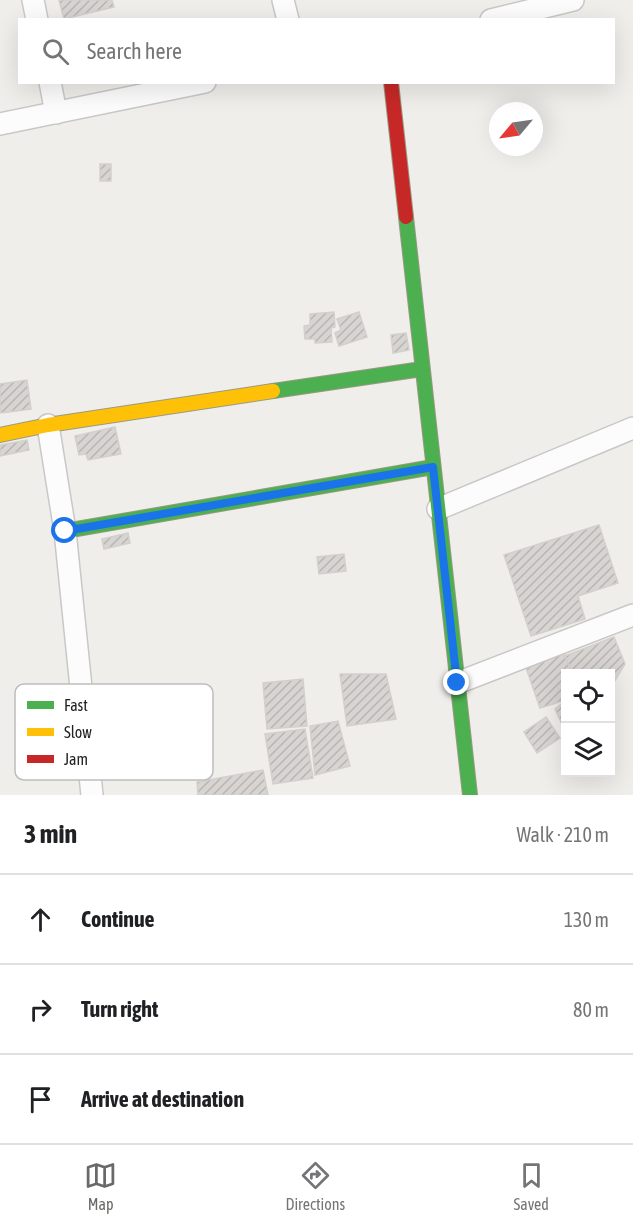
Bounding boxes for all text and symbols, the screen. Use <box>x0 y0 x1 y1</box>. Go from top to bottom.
search box <box>18 18 615 84</box>
icon: search <box>39 35 72 68</box>
text: Search here <box>87 38 182 64</box>
north arrow <box>489 102 543 156</box>
route start <box>51 517 77 543</box>
route end <box>443 669 469 695</box>
map controls <box>561 669 615 777</box>
button: locate <box>561 669 615 723</box>
legend <box>15 684 213 780</box>
text: Fast <box>64 696 88 714</box>
text: Slow <box>64 723 92 741</box>
button: layers <box>561 723 615 777</box>
text: Jam <box>64 750 88 768</box>
text: 3 min <box>24 819 77 849</box>
text: Walk · 210 m <box>517 823 609 846</box>
icon: ahead <box>24 903 57 936</box>
text: Continue <box>81 906 155 932</box>
text: 130 m <box>564 908 609 931</box>
icon: right <box>24 993 57 1026</box>
text: Turn right <box>81 996 158 1022</box>
text: 80 m <box>573 998 609 1021</box>
icon: arrive <box>24 1083 57 1116</box>
text: Arrive at destination <box>81 1086 244 1112</box>
tab: Map <box>84 1159 117 1213</box>
tab: Directions <box>285 1159 345 1213</box>
tab: Saved <box>513 1159 549 1213</box>

